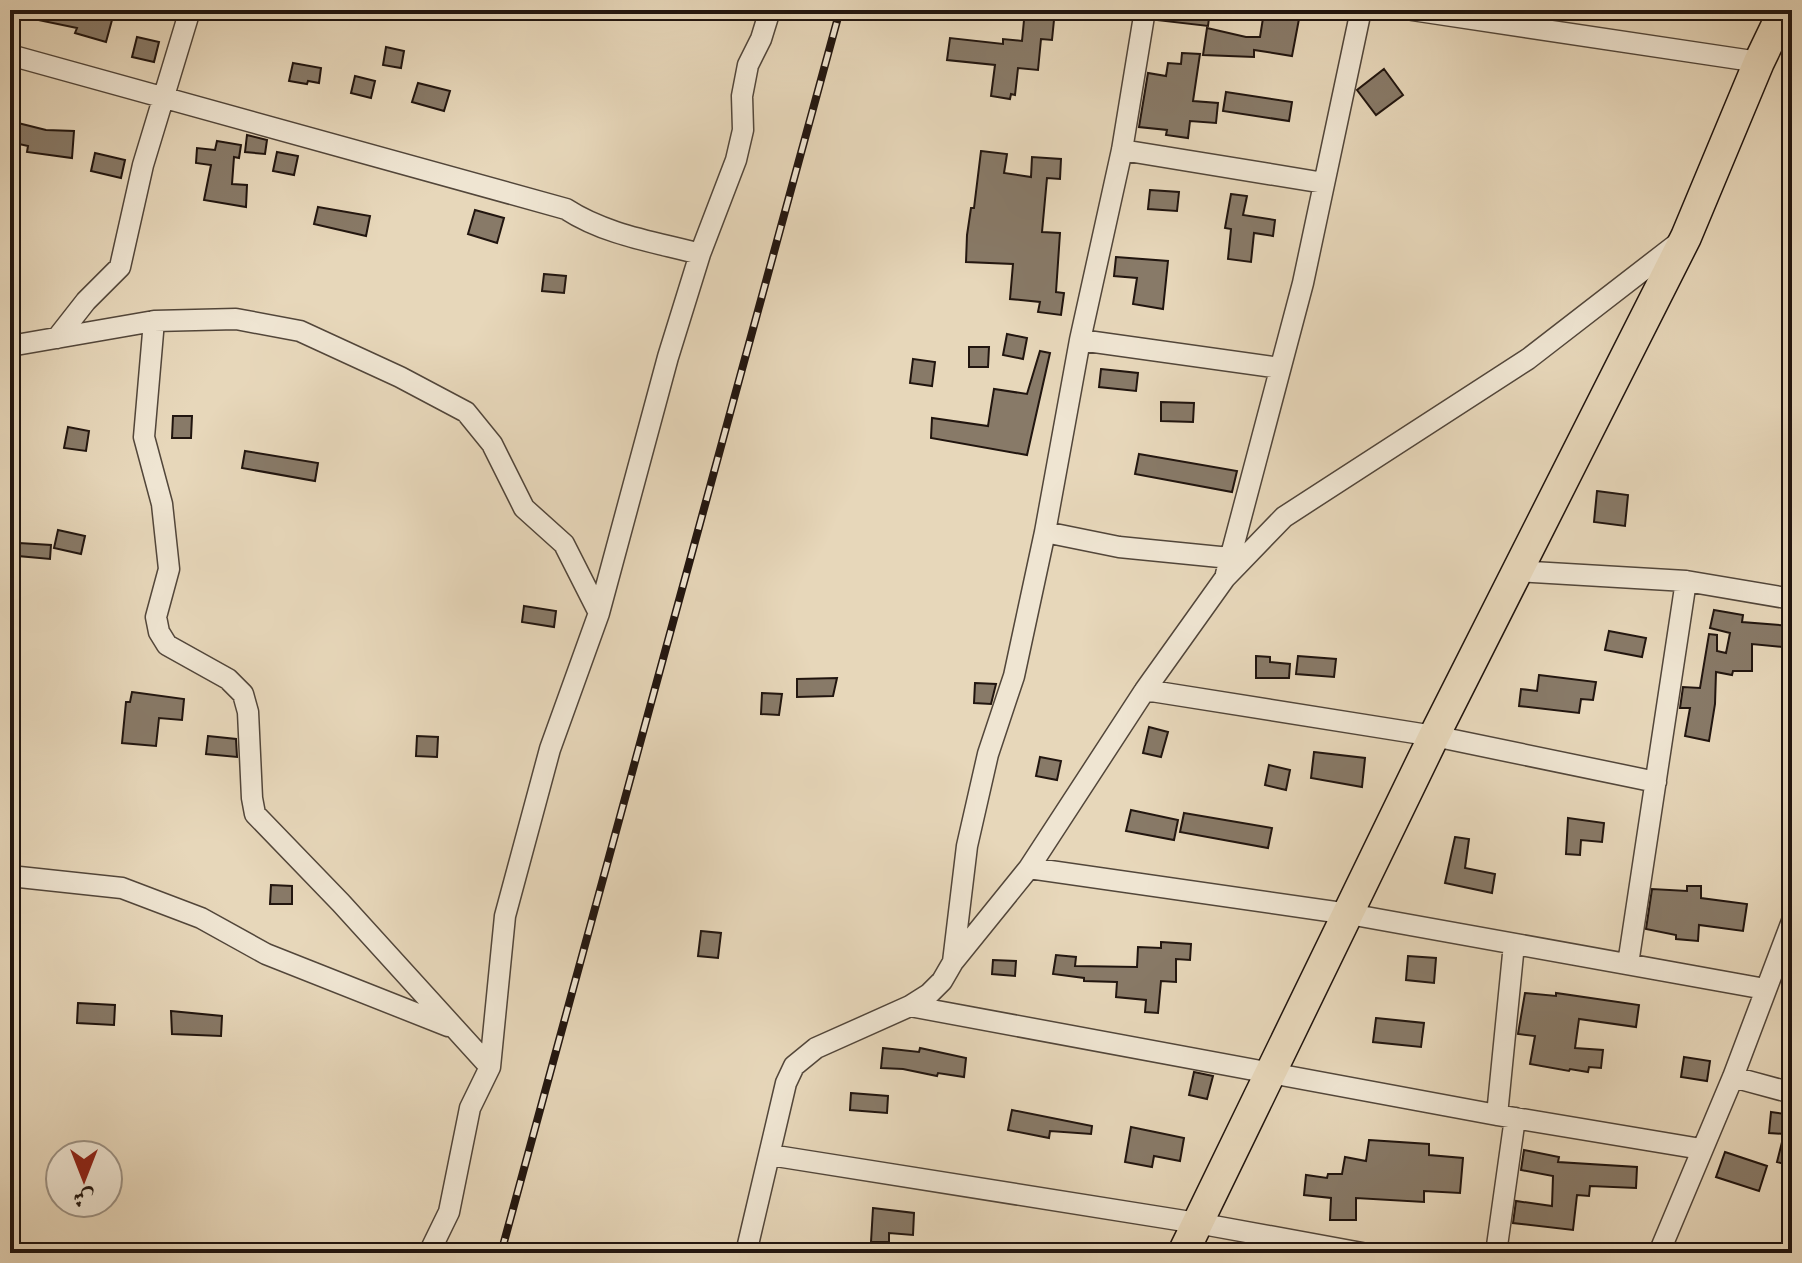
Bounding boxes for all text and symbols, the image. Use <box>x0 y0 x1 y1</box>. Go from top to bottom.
north arrow <box>44 1139 124 1219</box>
text: ش <box>73 1180 95 1212</box>

